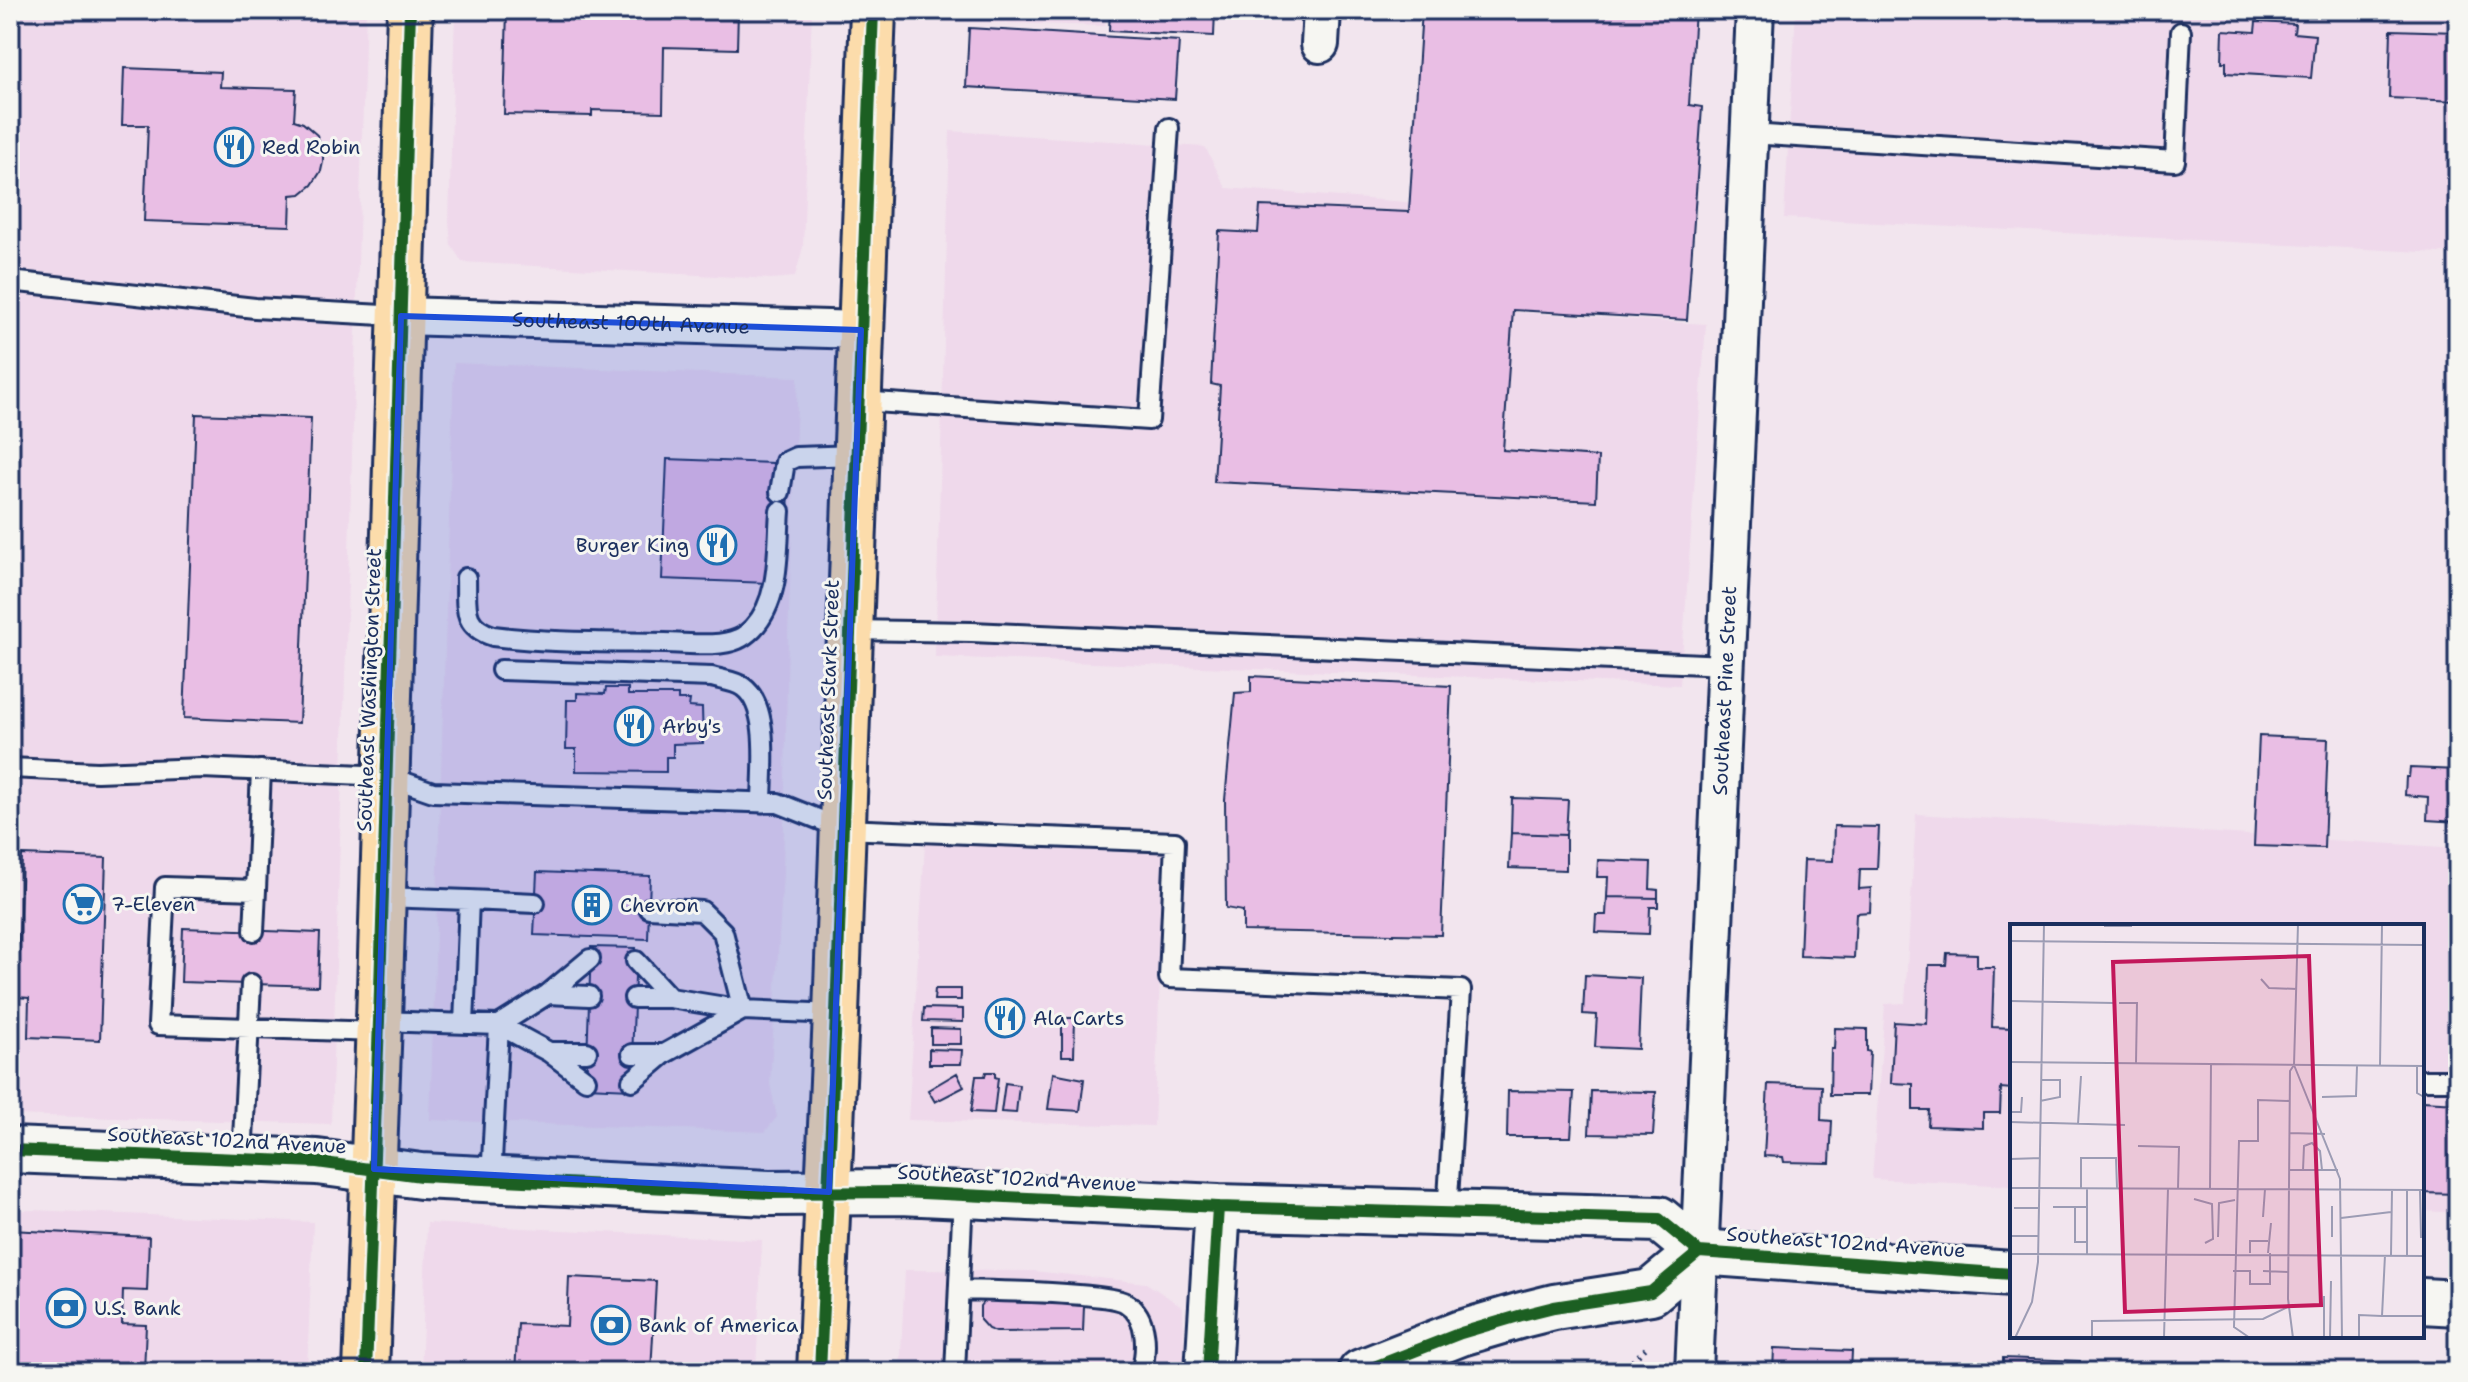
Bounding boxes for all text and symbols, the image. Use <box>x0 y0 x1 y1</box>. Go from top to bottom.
restaurant icon: Red Robin <box>213 126 255 168</box>
place label: Red Robin <box>262 134 360 160</box>
street label: Southeast 100th Avenue <box>512 306 750 340</box>
restaurant icon: Burger King <box>696 524 738 566</box>
place label: Burger King <box>576 532 689 558</box>
street label: Southeast Washington Street <box>351 548 387 832</box>
street label: Southeast Stark Street <box>811 579 845 801</box>
street label: Southeast Pine Street <box>1707 585 1742 796</box>
restaurant icon: Arby's <box>613 705 655 747</box>
place label: Arby's <box>662 713 721 739</box>
supermarket icon: 7-Eleven <box>62 883 104 925</box>
building icon: Chevron <box>571 884 613 926</box>
place label: 7-Eleven <box>111 891 195 917</box>
place label: Chevron <box>620 892 699 918</box>
inset map <box>2010 924 2424 1338</box>
restaurant icon: Ala Carts <box>984 997 1026 1039</box>
place label: Ala Carts <box>1033 1005 1124 1031</box>
street label: Southeast 102nd Avenue <box>107 1121 347 1159</box>
street label: Southeast 102nd Avenue <box>897 1159 1137 1197</box>
street label: Southeast 102nd Avenue <box>1725 1221 1967 1263</box>
bank icon: U.S. Bank <box>45 1287 87 1329</box>
place label: U.S. Bank <box>94 1295 181 1321</box>
bank icon: Bank of America <box>590 1304 632 1346</box>
place label: Bank of America <box>639 1312 799 1338</box>

